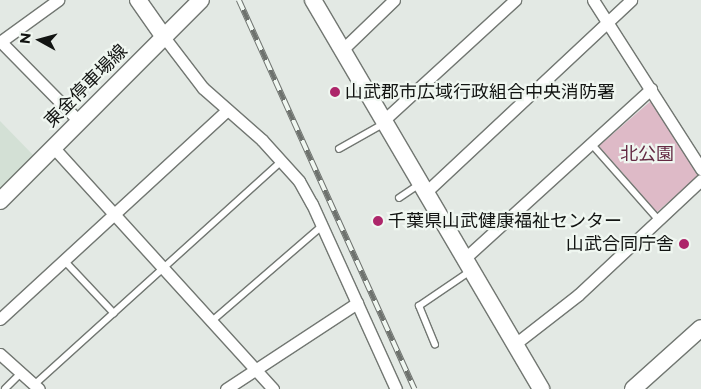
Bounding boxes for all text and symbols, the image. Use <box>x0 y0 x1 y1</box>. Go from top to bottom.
north arrow <box>15 15 65 65</box>
text: N <box>15 31 35 45</box>
street label: 東金停車場線 <box>40 40 132 132</box>
place label: 山武郡市広域行政組合中央消防署 <box>345 81 615 103</box>
marker: 山武郡市広域行政組合中央消防署 <box>329 86 341 98</box>
park label: 北公園 <box>620 143 674 165</box>
place label: 千葉県山武健康福祉センター <box>388 210 622 232</box>
marker: 千葉県山武健康福祉センター <box>372 215 384 227</box>
place label: 山武合同庁舎 <box>566 233 674 255</box>
marker: 山武合同庁舎 <box>678 238 690 250</box>

